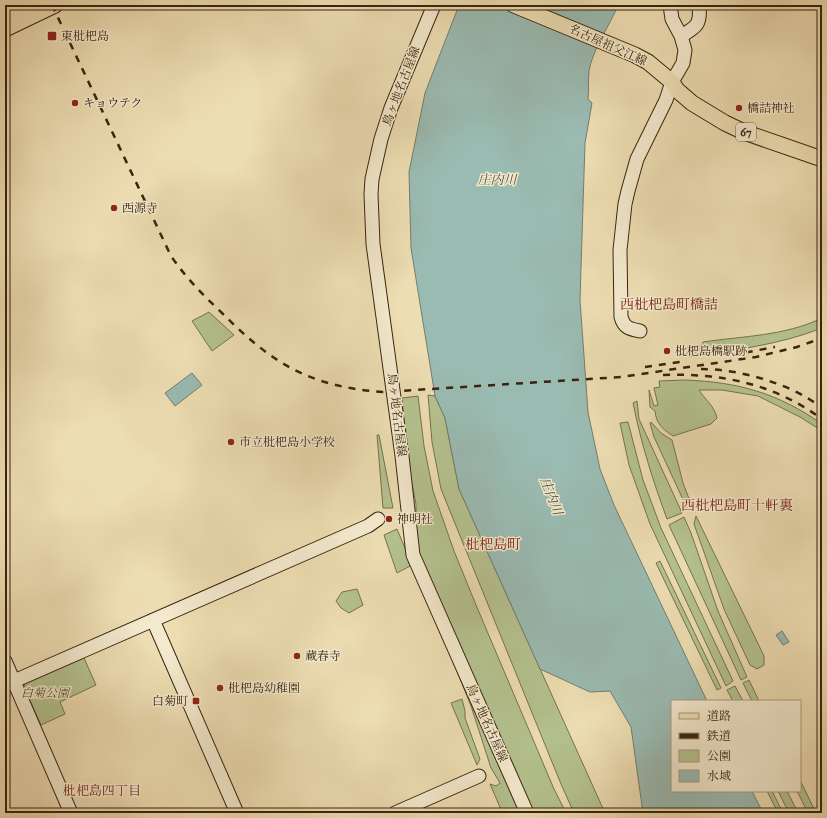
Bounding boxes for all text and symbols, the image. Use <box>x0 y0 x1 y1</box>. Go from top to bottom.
street label: 名古屋祖父江線 <box>567 22 649 68</box>
place label: 東枇杷島 <box>61 29 109 43</box>
marker: 東枇杷島 <box>46 30 58 42</box>
street label: 鳥ヶ地名古屋線 <box>379 44 423 128</box>
place label: キョウテク <box>83 96 143 110</box>
marker: キョウテク <box>70 98 80 108</box>
place label: 橋詰神社 <box>747 101 795 115</box>
marker: 橋詰神社 <box>734 103 744 113</box>
road number: 67 <box>736 123 756 141</box>
water label: 庄内川 <box>477 172 518 188</box>
place label: 西源寺 <box>122 201 158 215</box>
marker: 西源寺 <box>109 203 119 213</box>
district label: 西枇杷島町橋詰 <box>620 296 718 313</box>
place label: 枇杷島橋駅跡 <box>675 344 747 358</box>
marker: 枇杷島橋駅跡 <box>662 346 672 356</box>
street label: 鳥ヶ地名古屋線 <box>385 372 409 458</box>
place label: 市立枇杷島小学校 <box>239 435 335 449</box>
marker: 市立枇杷島小学校 <box>226 437 236 447</box>
water label: 庄内川 <box>537 475 566 519</box>
district label: 西枇杷島町十軒裏 <box>681 497 793 514</box>
place label: 神明社 <box>397 512 433 526</box>
marker: 神明社 <box>384 514 394 524</box>
district label: 枇杷島町 <box>465 536 521 553</box>
place label: 蔵春寺 <box>305 649 341 663</box>
marker: 蔵春寺 <box>292 651 302 661</box>
place label: 枇杷島幼稚園 <box>228 681 300 695</box>
street label: 鳥ヶ地名古屋線 <box>464 682 510 764</box>
marker: 枇杷島幼稚園 <box>215 683 225 693</box>
park label: 白菊公園 <box>21 686 71 700</box>
place label: 白菊町 <box>152 694 188 708</box>
marker: 白菊町 <box>191 696 201 706</box>
legend <box>671 700 801 792</box>
text: 道路 <box>707 709 731 723</box>
text: 鉄道 <box>706 729 731 743</box>
text: 公園 <box>707 749 731 763</box>
text: 水域 <box>707 769 731 783</box>
district label: 枇杷島四丁目 <box>63 783 141 799</box>

